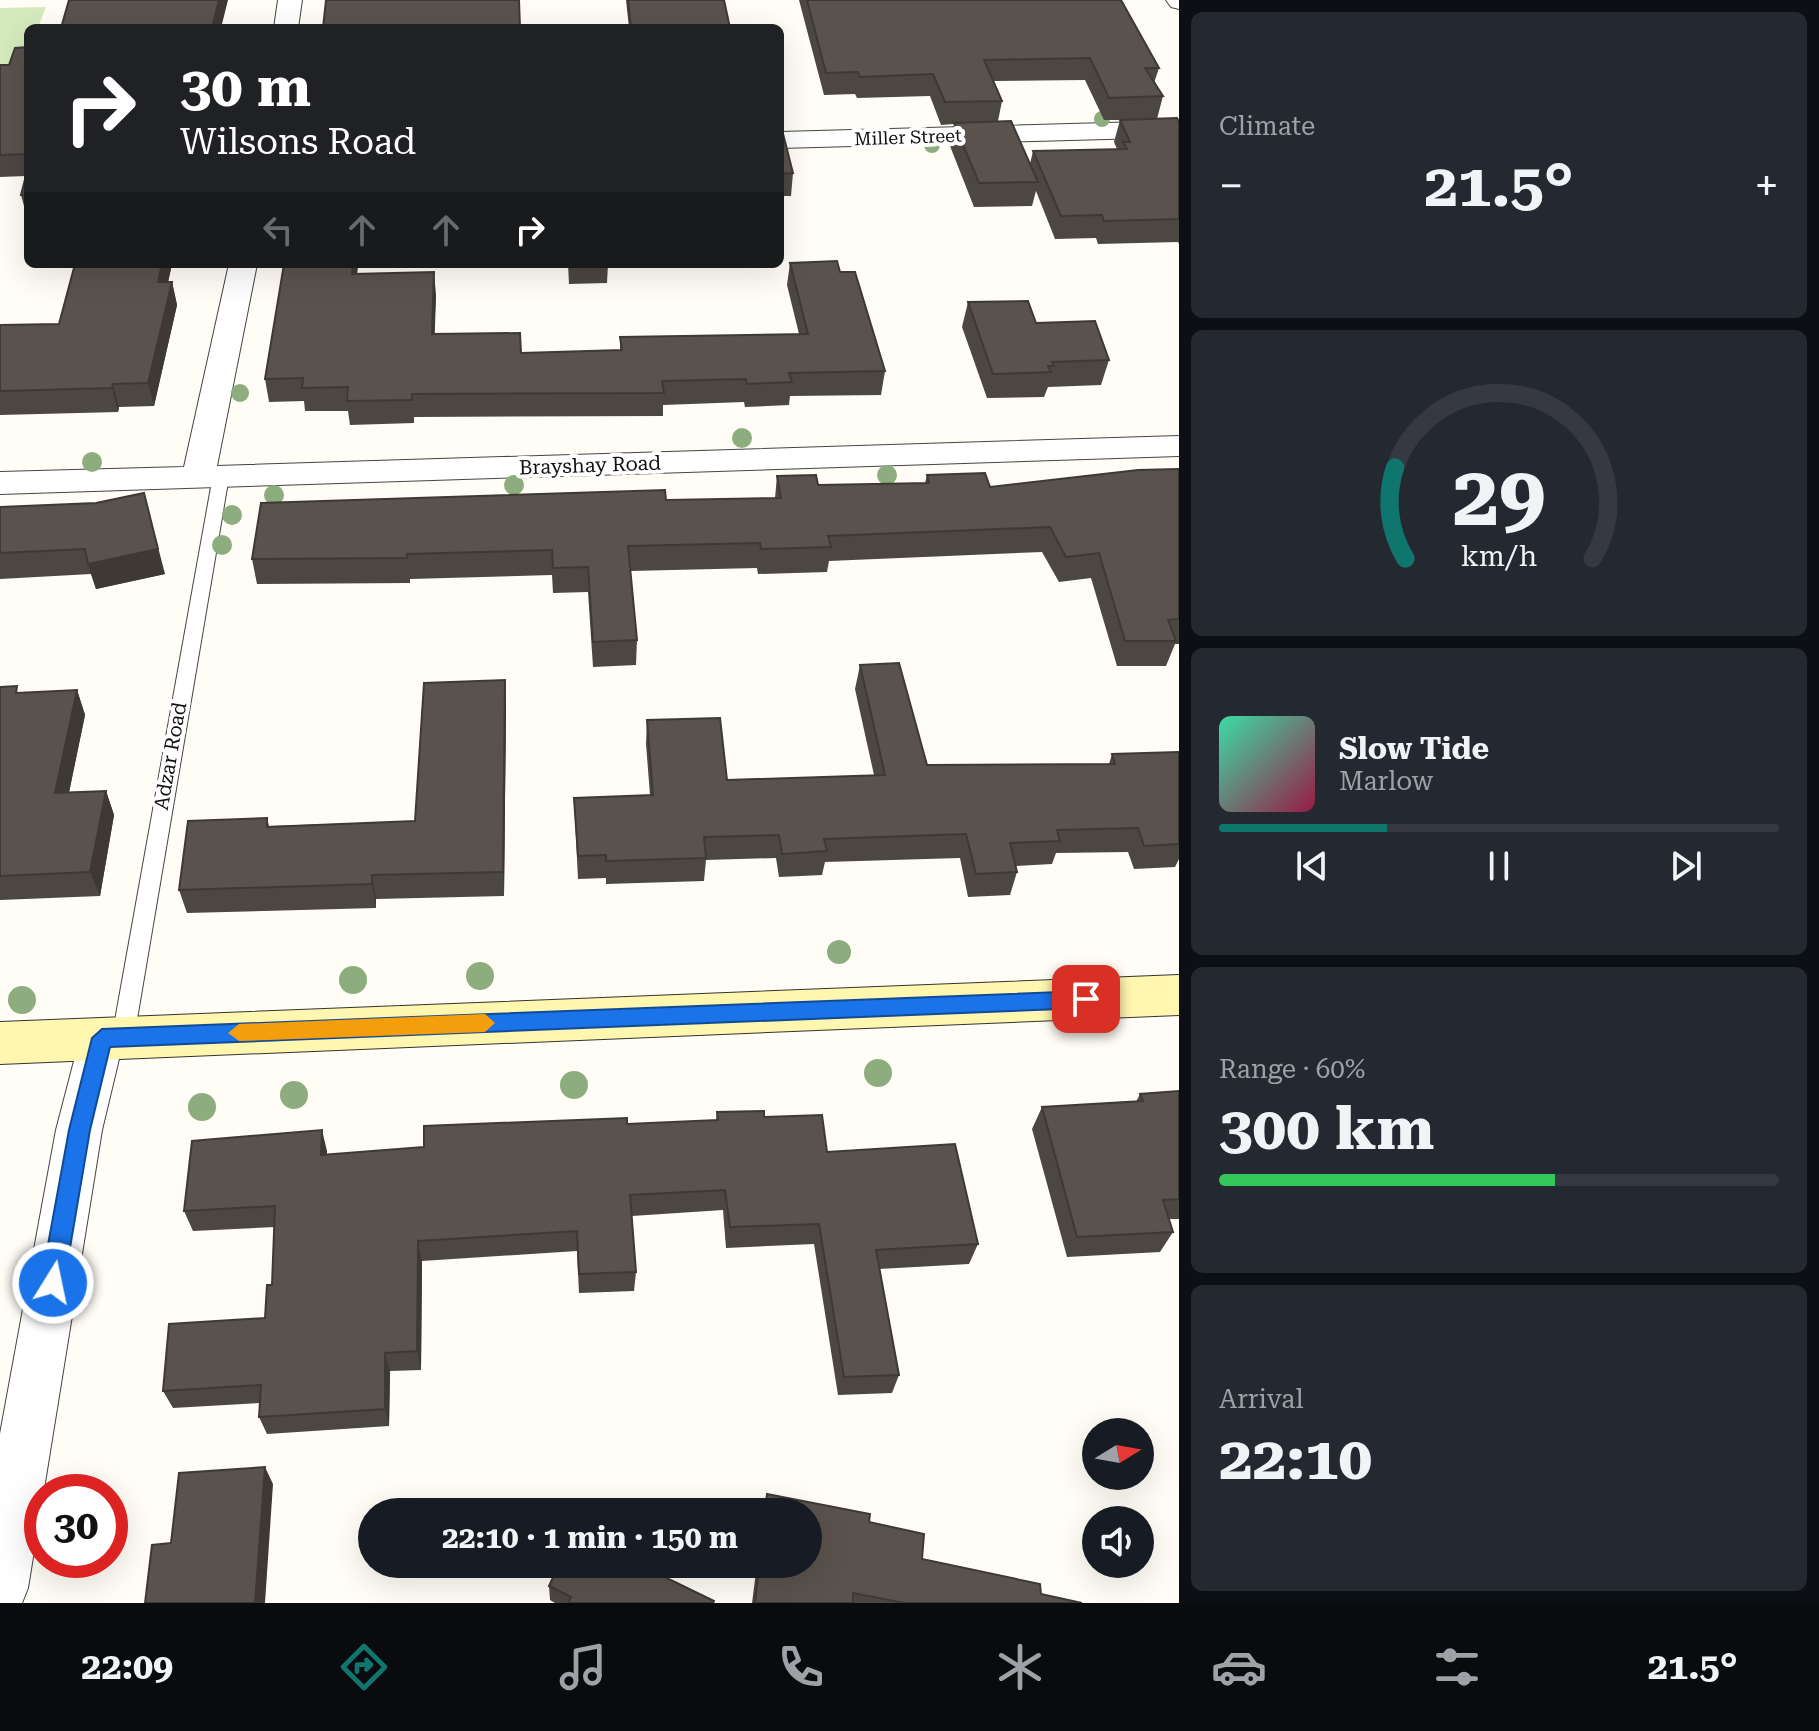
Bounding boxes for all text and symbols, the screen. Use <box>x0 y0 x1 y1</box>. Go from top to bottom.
text: 30 m <box>180 54 311 120</box>
icon: right <box>48 56 152 160</box>
text: Climate <box>1219 111 1315 141</box>
text: Wilsons Road <box>180 121 416 163</box>
street label: Miller Street <box>854 125 962 149</box>
text: 21.5° <box>1424 150 1574 221</box>
text: − <box>1219 160 1244 212</box>
text: + <box>1754 160 1779 212</box>
icon: left <box>256 208 300 252</box>
icon: ahead <box>340 208 384 252</box>
icon: ahead <box>424 208 468 252</box>
icon: right <box>508 208 552 252</box>
text: 29 <box>1452 448 1546 545</box>
street label: Brayshay Road <box>519 451 662 479</box>
text: km/h <box>1461 539 1537 573</box>
street label: Adzar Road <box>149 700 191 812</box>
text: Slow Tide <box>1339 731 1489 766</box>
text: Marlow <box>1339 766 1433 796</box>
icon: previous <box>1290 844 1334 888</box>
icon: pause <box>1477 844 1521 888</box>
icon: next <box>1664 844 1708 888</box>
pin <box>1052 965 1120 1033</box>
icon: arrive <box>1064 977 1108 1021</box>
text: Range · 60% <box>1219 1054 1365 1084</box>
text: 300 km <box>1219 1093 1434 1164</box>
position arrow <box>11 1241 95 1325</box>
text: Arrival <box>1219 1384 1304 1414</box>
north arrow <box>1082 1418 1154 1490</box>
map controls <box>1082 1418 1154 1578</box>
text: 22:10 <box>1219 1423 1372 1494</box>
speed limit sign: 30 <box>24 1474 128 1578</box>
button: sound <box>1082 1506 1154 1578</box>
text: 22:10 · 1 min · 150 m <box>442 1520 738 1555</box>
icon: directions <box>336 1639 392 1695</box>
icon: music <box>555 1639 611 1695</box>
icon: phone <box>773 1639 829 1695</box>
icon: climate <box>992 1639 1048 1695</box>
icon: car <box>1211 1639 1267 1695</box>
icon: filters <box>1429 1639 1485 1695</box>
text: 22:09 <box>81 1646 173 1688</box>
text: 21.5° <box>1648 1646 1738 1688</box>

